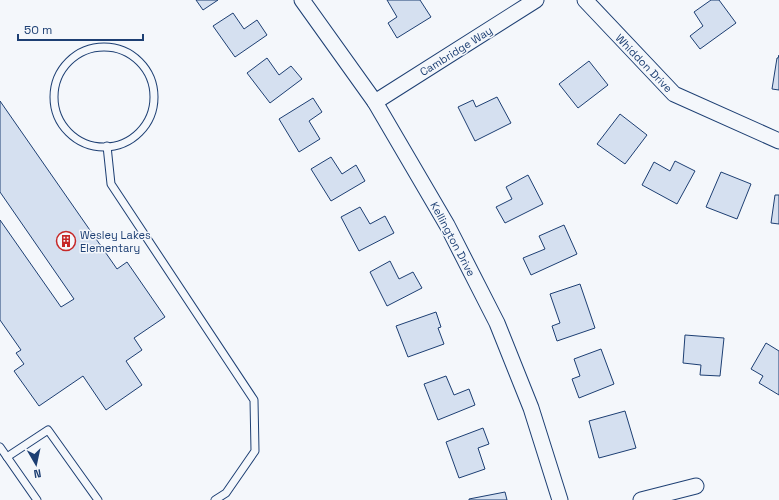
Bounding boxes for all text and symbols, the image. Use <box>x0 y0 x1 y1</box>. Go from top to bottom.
scale bar <box>18 16 143 42</box>
text: 50 m <box>24 22 52 38</box>
street label: Cambridge Way <box>417 23 495 79</box>
street label: Whiddon Drive <box>613 31 675 95</box>
street label: Kellington Drive <box>427 199 479 279</box>
place label: Wesley Lakes Elementary <box>80 228 151 255</box>
building icon: Wesley Lakes Elementary <box>55 230 77 252</box>
north arrow <box>16 444 56 484</box>
text: N <box>33 466 42 481</box>

